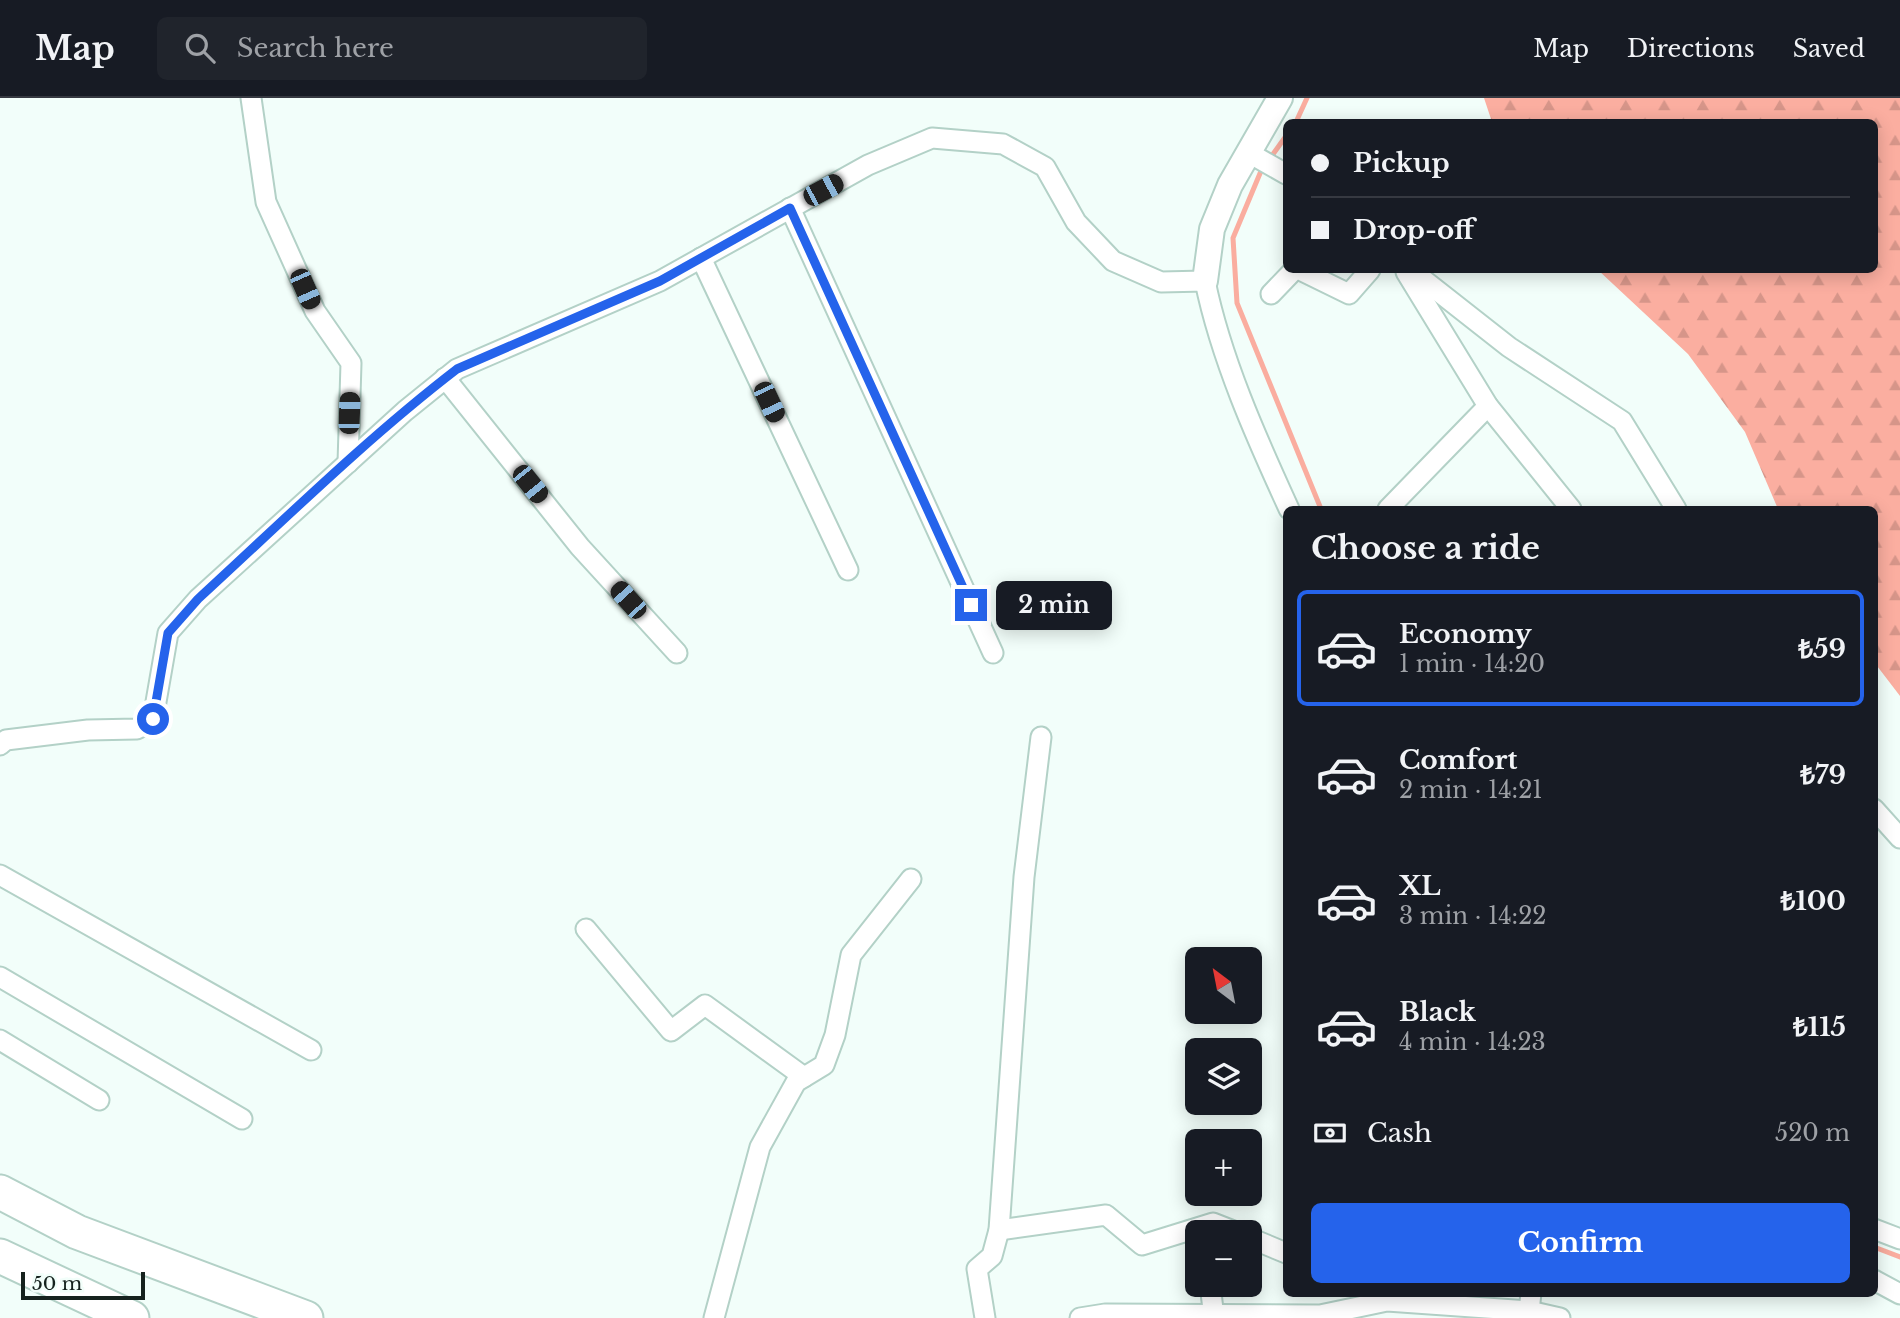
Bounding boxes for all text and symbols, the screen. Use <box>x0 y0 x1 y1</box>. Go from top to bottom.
search box <box>157 17 647 80</box>
text: Map <box>35 28 115 69</box>
icon: search <box>181 29 219 67</box>
text: Search here <box>237 32 394 64</box>
text: Map <box>1533 34 1589 63</box>
text: Directions <box>1627 34 1755 63</box>
text: Saved <box>1793 34 1865 63</box>
text: Pickup <box>1353 147 1450 179</box>
car <box>800 171 847 209</box>
text: Drop-off <box>1353 214 1474 246</box>
car <box>287 266 324 312</box>
car <box>751 379 788 425</box>
car <box>338 392 361 434</box>
car <box>509 461 552 507</box>
text: Choose a ride <box>1311 528 1540 568</box>
car <box>607 577 650 623</box>
callout: 2 min <box>996 580 1111 630</box>
route end <box>955 589 987 621</box>
text: 2 min <box>1018 591 1090 619</box>
icon: car <box>1315 617 1378 680</box>
text: Economy <box>1399 618 1532 650</box>
text: ₺59 <box>1798 633 1846 665</box>
text: 1 min · 14:20 <box>1399 650 1545 678</box>
route start <box>137 703 169 735</box>
icon: car <box>1315 743 1378 806</box>
text: Comfort <box>1399 744 1517 776</box>
text: ₺79 <box>1800 759 1846 791</box>
text: 2 min · 14:21 <box>1399 776 1543 804</box>
icon: car <box>1315 869 1378 932</box>
text: XL <box>1399 870 1441 902</box>
text: ₺100 <box>1781 885 1846 917</box>
text: 3 min · 14:22 <box>1399 902 1547 930</box>
north arrow <box>1185 947 1262 1024</box>
map controls <box>1185 947 1262 1297</box>
icon: car <box>1315 995 1378 1058</box>
text: Black <box>1399 996 1476 1028</box>
text: ₺115 <box>1793 1011 1846 1043</box>
text: 4 min · 14:23 <box>1399 1028 1546 1056</box>
button: layers <box>1185 1038 1262 1115</box>
icon: cash <box>1311 1114 1349 1152</box>
text: Cash <box>1367 1117 1432 1149</box>
text: 520 m <box>1775 1119 1850 1147</box>
button: + <box>1185 1129 1262 1206</box>
button: Confirm <box>1311 1203 1850 1283</box>
button: − <box>1185 1220 1262 1297</box>
scale bar <box>21 1269 145 1301</box>
text: 50 m <box>32 1272 82 1295</box>

